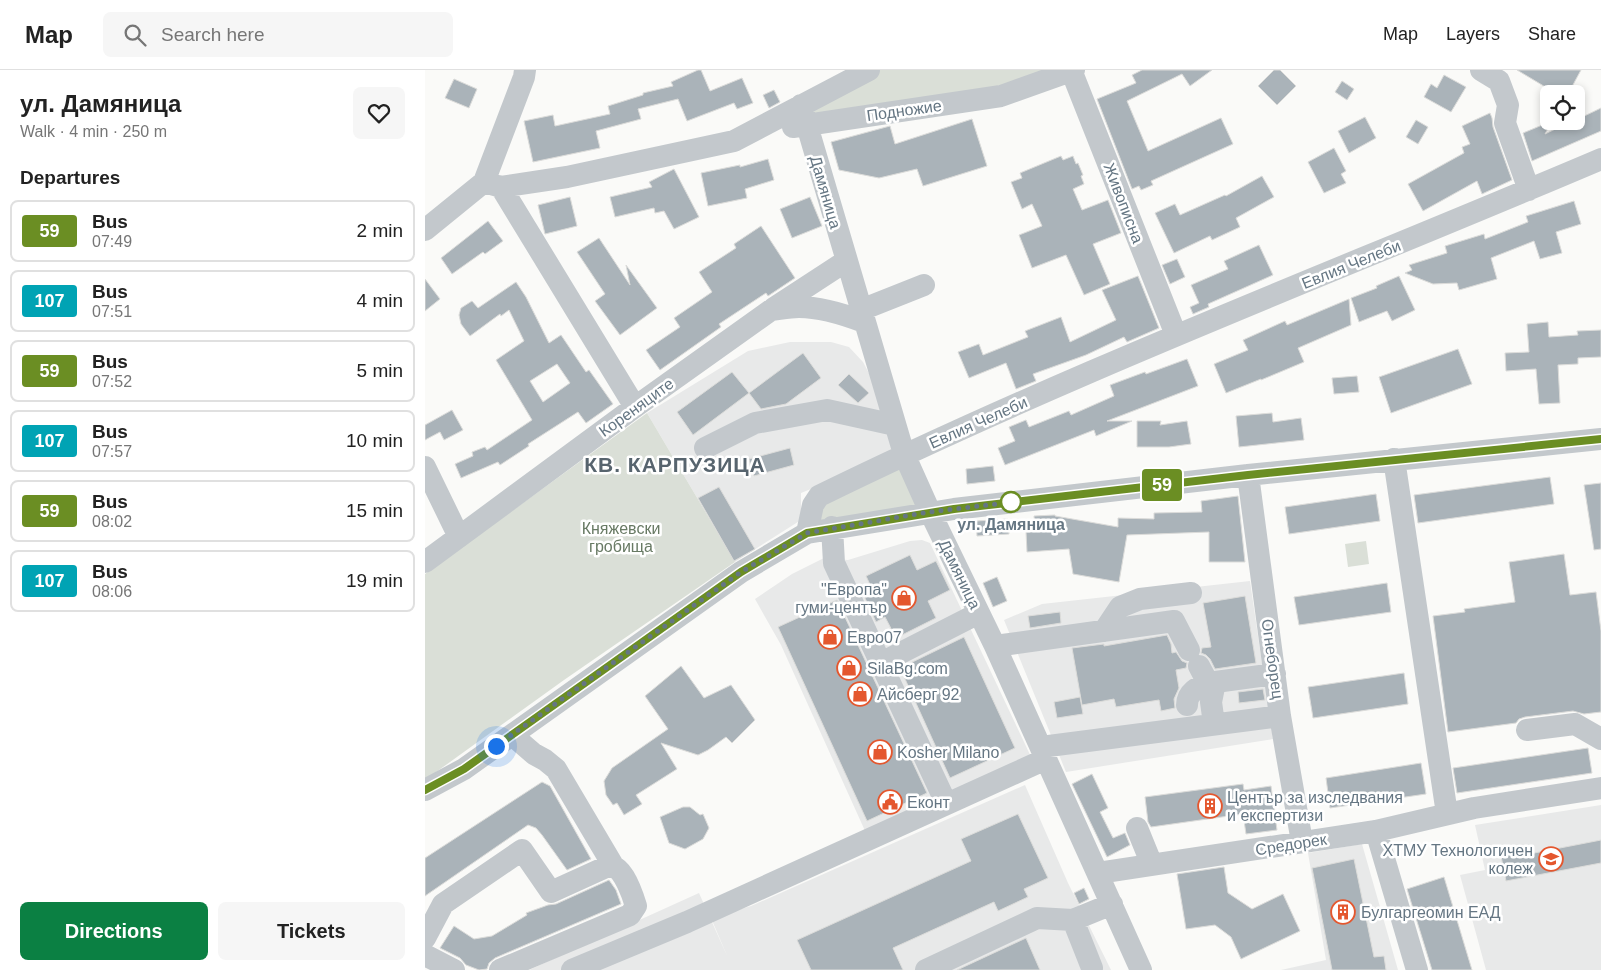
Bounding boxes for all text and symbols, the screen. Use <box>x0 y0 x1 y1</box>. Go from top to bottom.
search box <box>103 12 453 57</box>
text: Map <box>25 21 73 48</box>
icon: search <box>121 21 149 49</box>
text: Search here <box>161 24 265 45</box>
text: Map <box>1383 24 1418 44</box>
text: Layers <box>1446 24 1500 44</box>
text: Share <box>1528 24 1576 44</box>
map controls <box>1540 85 1585 130</box>
button: locate <box>1540 85 1585 130</box>
button: heart <box>353 87 405 139</box>
text: ул. Дамяница <box>20 90 181 117</box>
street label: Подножие <box>866 97 943 124</box>
text: Walk · 4 min · 250 m <box>20 123 167 140</box>
street label: Дамяница <box>807 154 844 231</box>
street label: Живописна <box>1100 161 1147 246</box>
text: Departures <box>20 167 120 188</box>
text: Bus <box>92 211 128 232</box>
text: 2 min <box>357 220 403 241</box>
text: 59 <box>39 221 60 241</box>
text: 07:49 <box>92 233 132 250</box>
street label: Евлия Челеби <box>1299 237 1403 292</box>
text: Bus <box>92 281 128 302</box>
text: 4 min <box>357 290 403 311</box>
text: 107 <box>34 291 65 311</box>
text: 07:51 <box>92 303 132 320</box>
text: Bus <box>92 351 128 372</box>
text: 5 min <box>357 360 403 381</box>
text: 59 <box>39 361 60 381</box>
text: 07:52 <box>92 373 132 390</box>
street label: Кореняците <box>596 375 677 440</box>
street label: Евлия Челеби <box>927 393 1030 452</box>
text: Bus <box>92 421 128 442</box>
text: 10 min <box>346 430 403 451</box>
text: 107 <box>34 431 65 451</box>
text: 07:57 <box>92 443 132 460</box>
district label: КВ. КАРПУЗИЦА <box>584 453 766 476</box>
line badge: 59 <box>1139 469 1185 501</box>
text: 59 <box>1152 475 1172 495</box>
text: Bus <box>92 491 128 512</box>
marker: ул. Дамяница <box>1000 491 1022 513</box>
text: 15 min <box>346 500 403 521</box>
text: 59 <box>39 501 60 521</box>
text: 08:02 <box>92 513 132 530</box>
place label: ул. Дамяница <box>957 516 1065 533</box>
park label: Княжевски гробища <box>582 520 660 555</box>
street label: Дамяница <box>935 537 984 612</box>
text: Bus <box>92 561 128 582</box>
text: 19 min <box>346 570 403 591</box>
text: 107 <box>34 571 65 591</box>
place label: "Европа" гуми-център <box>795 581 887 616</box>
text: 08:06 <box>92 583 132 600</box>
shop icon: "Европа" гуми-център <box>891 585 917 611</box>
street label: Огнеборец <box>1258 618 1287 700</box>
shop icon: Евро07 <box>817 624 843 650</box>
place label: Евро07 <box>847 629 902 646</box>
shop icon: SilaBg.com <box>836 655 862 681</box>
place label: SilaBg.com <box>867 660 948 677</box>
shop icon: Айсберг 92 <box>847 681 873 707</box>
place label: Айсберг 92 <box>877 686 960 703</box>
your location <box>484 734 509 759</box>
shop icon: Kosher Milano <box>867 739 893 765</box>
place label: Kosher Milano <box>897 744 999 761</box>
public building icon: Еконт <box>877 789 903 815</box>
place label: Център за изследвания и експертизи <box>1227 789 1403 824</box>
building icon: Център за изследвания и експертизи <box>1197 793 1223 819</box>
place label: Еконт <box>907 794 951 811</box>
street label: Средорек <box>1254 830 1329 859</box>
place label: ХТМУ Технологичен колеж <box>1383 842 1533 877</box>
school or university icon: ХТМУ Технологичен колеж <box>1538 846 1564 872</box>
building icon: Булгаргеомин ЕАД <box>1330 899 1356 925</box>
button: Directions <box>20 902 208 960</box>
button: Tickets <box>218 902 405 960</box>
place label: Булгаргеомин ЕАД <box>1361 904 1501 921</box>

